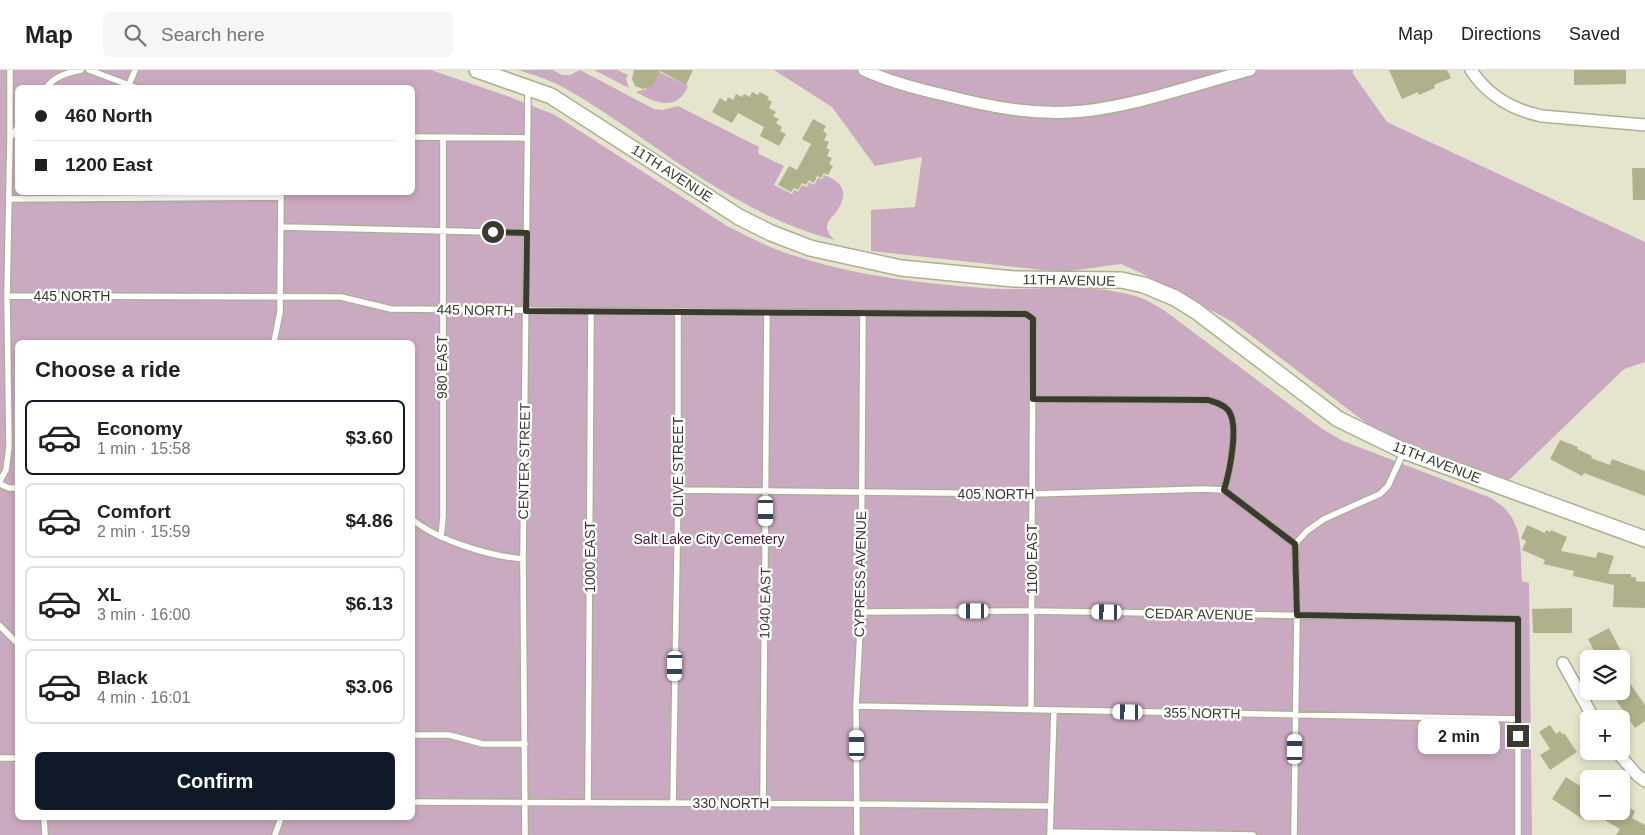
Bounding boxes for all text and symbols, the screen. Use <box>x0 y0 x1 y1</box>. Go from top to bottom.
search box <box>103 12 453 57</box>
text: Map <box>25 21 73 48</box>
icon: search <box>121 21 149 49</box>
text: Search here <box>161 24 265 45</box>
text: Map <box>1398 24 1433 44</box>
text: Directions <box>1461 24 1541 44</box>
text: Saved <box>1569 24 1620 44</box>
text: 460 North <box>65 105 153 126</box>
street label: 11TH AVENUE <box>629 141 715 205</box>
text: 1200 East <box>65 154 153 175</box>
route start <box>482 221 504 243</box>
street label: 11TH AVENUE <box>1022 271 1116 289</box>
street label: 445 NORTH <box>34 288 110 304</box>
street label: 445 NORTH <box>436 301 514 319</box>
street label: 980 EAST <box>434 335 450 399</box>
text: Choose a ride <box>35 357 180 382</box>
street label: CENTER STREET <box>515 402 533 519</box>
icon: car <box>37 415 82 460</box>
street label: OLIVE STREET <box>670 416 686 517</box>
text: Economy <box>97 418 183 439</box>
text: $3.60 <box>345 427 393 448</box>
street label: 11TH AVENUE <box>1391 438 1483 486</box>
text: 1 min · 15:58 <box>97 440 190 457</box>
street label: 405 NORTH <box>958 486 1034 502</box>
car <box>758 496 773 526</box>
icon: car <box>37 498 82 543</box>
text: Comfort <box>97 501 171 522</box>
text: $4.86 <box>345 510 393 531</box>
street label: CYPRESS AVENUE <box>851 511 869 637</box>
street label: 1000 EAST <box>582 521 598 593</box>
text: 2 min · 15:59 <box>97 523 190 540</box>
street label: 1100 EAST <box>1024 523 1040 594</box>
park label: Salt Lake City Cemetery <box>634 531 784 547</box>
street label: 1040 EAST <box>756 567 774 639</box>
icon: car <box>37 581 82 626</box>
text: XL <box>97 584 121 605</box>
text: $6.13 <box>345 593 393 614</box>
car <box>959 604 989 619</box>
car <box>1091 604 1122 620</box>
street label: CEDAR AVENUE <box>1145 605 1253 623</box>
text: 3 min · 16:00 <box>97 606 190 623</box>
map controls <box>1580 650 1630 820</box>
button: layers <box>1580 650 1630 700</box>
car <box>667 651 682 681</box>
icon: car <box>37 664 82 709</box>
text: Black <box>97 667 148 688</box>
text: $3.06 <box>345 676 393 697</box>
text: 4 min · 16:01 <box>97 689 190 706</box>
car <box>1112 704 1143 720</box>
street label: 355 NORTH <box>1163 704 1241 722</box>
button: + <box>1580 710 1630 760</box>
callout: 2 min <box>1418 718 1500 754</box>
route end <box>1507 725 1529 747</box>
text: 2 min <box>1438 728 1480 745</box>
car <box>849 730 864 760</box>
car <box>1287 734 1302 764</box>
button: Confirm <box>35 752 395 810</box>
button: − <box>1580 770 1630 820</box>
street label: 330 NORTH <box>693 795 769 811</box>

